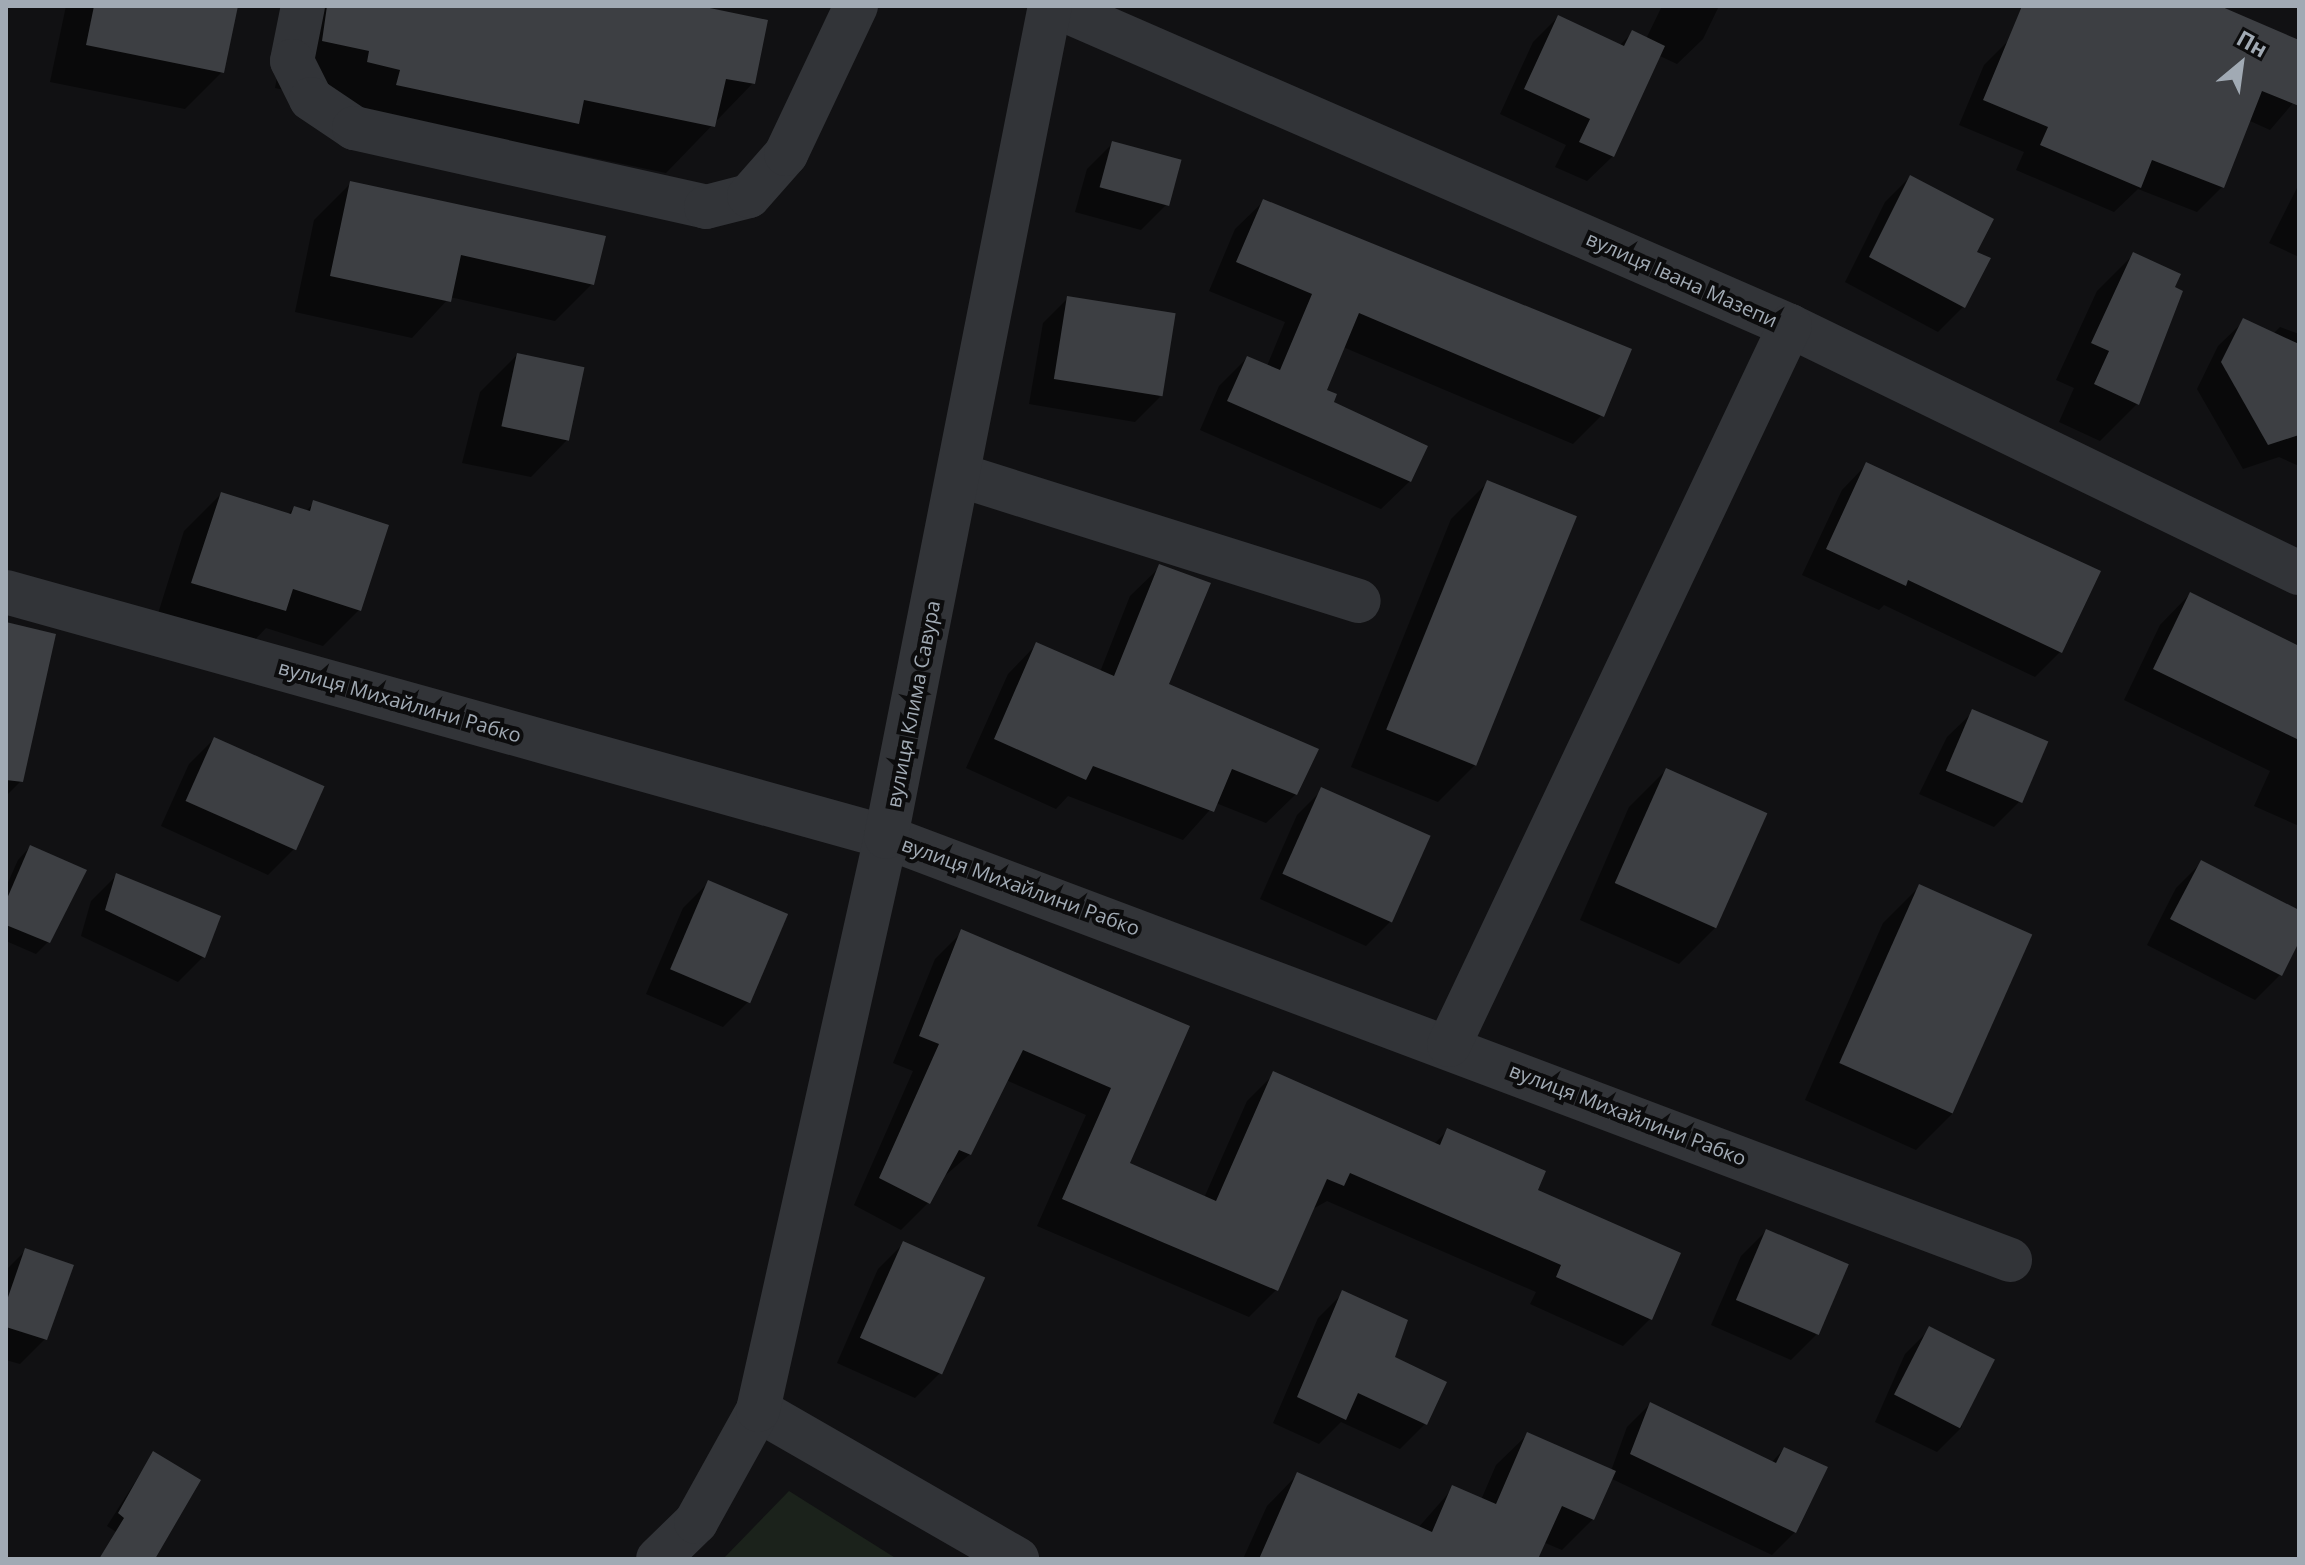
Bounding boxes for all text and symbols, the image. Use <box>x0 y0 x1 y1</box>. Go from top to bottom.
text: Пн <box>2232 22 2273 64</box>
north arrow <box>2201 24 2281 104</box>
street label: вулиця Івана Мазепи <box>1583 226 1781 332</box>
street label: вулиця Клима Савура <box>881 598 945 810</box>
street label: вулиця Михайлини Рабко <box>276 655 524 747</box>
street label: вулиця Михайлини Рабко <box>899 832 1143 940</box>
street label: вулиця Михайлини Рабко <box>1506 1058 1750 1170</box>

